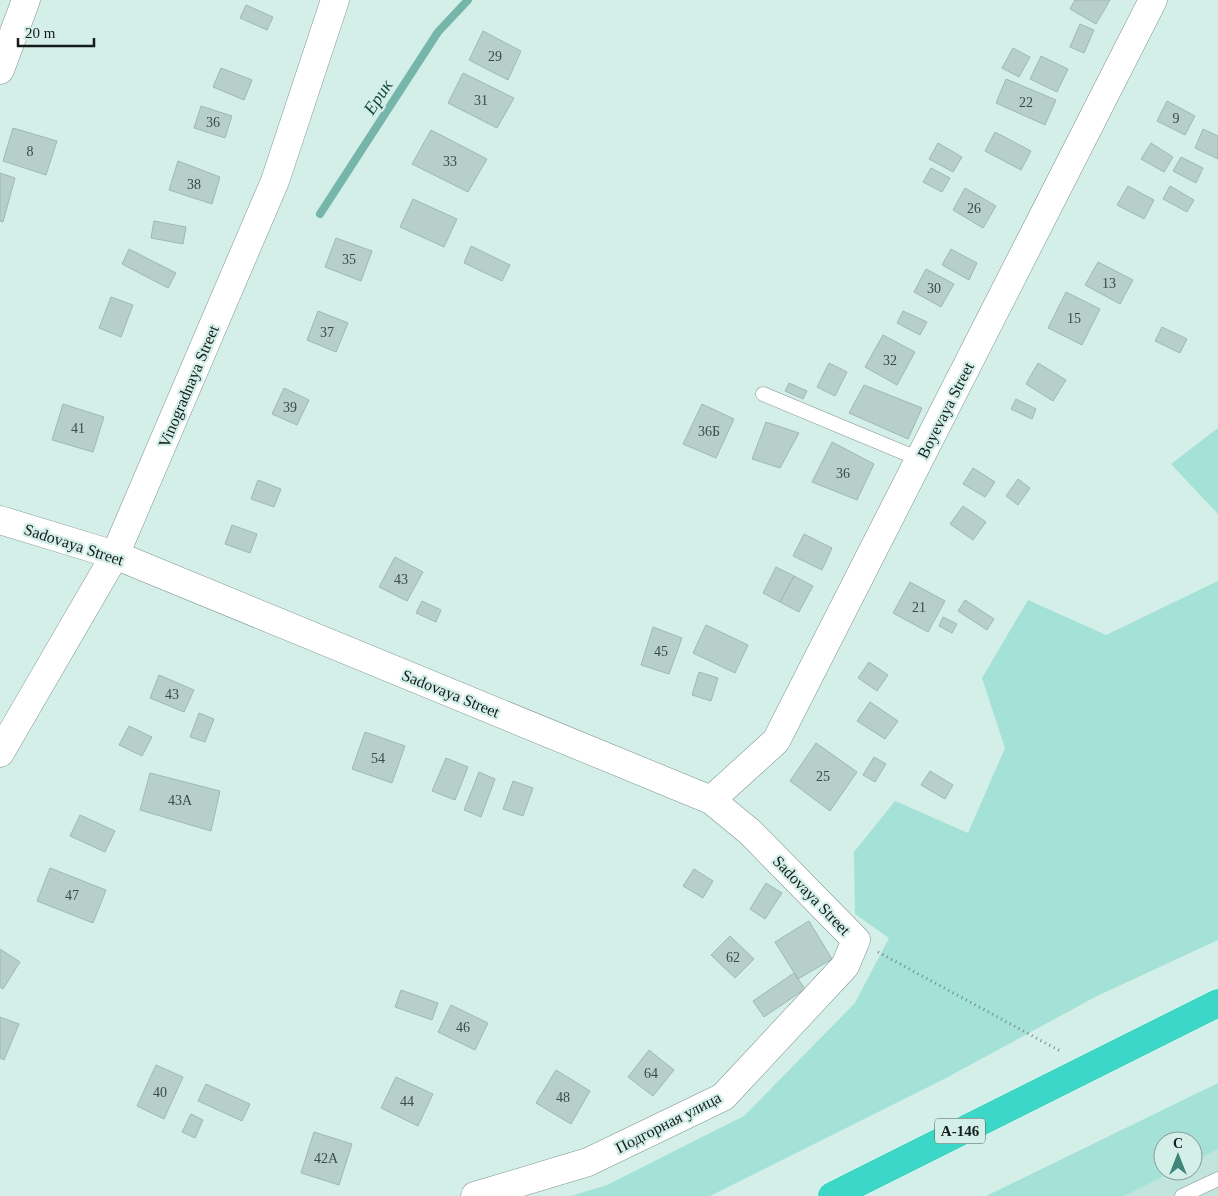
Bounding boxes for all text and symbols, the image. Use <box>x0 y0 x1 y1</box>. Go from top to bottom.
scale bar <box>18 15 94 47</box>
text: 20 m <box>25 25 56 41</box>
house number: 29 <box>488 49 502 64</box>
water label: Ерик <box>359 75 397 119</box>
house number: 31 <box>474 93 488 108</box>
house number: 22 <box>1019 95 1033 110</box>
house number: 9 <box>1173 111 1180 126</box>
house number: 36 <box>206 115 220 130</box>
house number: 8 <box>27 144 34 159</box>
house number: 33 <box>443 154 457 169</box>
house number: 38 <box>187 177 201 192</box>
house number: 26 <box>967 201 981 216</box>
house number: 35 <box>342 252 356 267</box>
house number: 13 <box>1102 276 1116 291</box>
house number: 30 <box>927 281 941 296</box>
house number: 15 <box>1067 311 1081 326</box>
street label: Vinogradnaya Street <box>155 322 223 450</box>
house number: 37 <box>320 325 334 340</box>
house number: 32 <box>883 353 897 368</box>
street label: Boyevaya Street <box>914 359 978 461</box>
house number: 39 <box>283 400 297 415</box>
house number: 41 <box>71 421 85 436</box>
house number: 36Б <box>698 424 720 439</box>
house number: 36 <box>836 466 850 481</box>
street label: Sadovaya Street <box>22 520 126 570</box>
house number: 43 <box>394 572 408 587</box>
house number: 21 <box>912 600 926 615</box>
house number: 45 <box>654 644 668 659</box>
street label: Sadovaya Street <box>399 666 503 722</box>
house number: 43 <box>165 687 179 702</box>
house number: 54 <box>371 751 385 766</box>
house number: 25 <box>816 769 830 784</box>
house number: 43А <box>168 793 193 808</box>
street label: Sadovaya Street <box>769 852 854 940</box>
house number: 47 <box>65 888 79 903</box>
house number: 62 <box>726 950 740 965</box>
house number: 46 <box>456 1020 470 1035</box>
house number: 64 <box>644 1066 658 1081</box>
house number: 40 <box>153 1085 167 1100</box>
street label: Подгорная улица <box>613 1089 724 1157</box>
house number: 48 <box>556 1090 570 1105</box>
house number: 44 <box>400 1094 414 1109</box>
road number: А-146 <box>935 1118 985 1144</box>
north arrow <box>1153 1131 1203 1181</box>
text: С <box>1173 1136 1183 1151</box>
house number: 42А <box>314 1151 339 1166</box>

